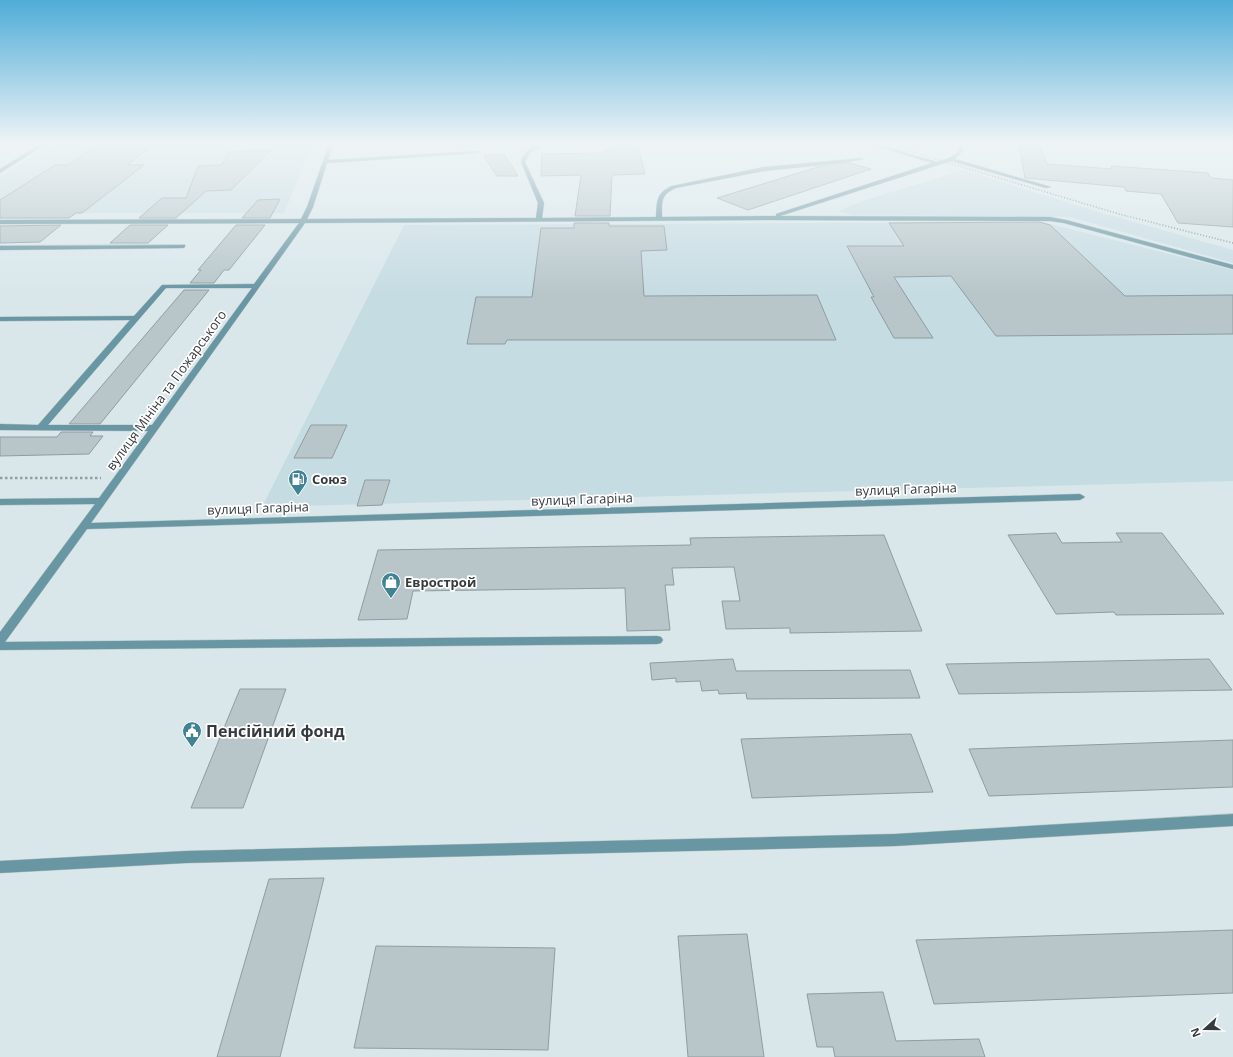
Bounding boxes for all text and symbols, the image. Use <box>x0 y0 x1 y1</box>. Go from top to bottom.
street label: вулиця Мініна та Пожарського <box>102 306 230 474</box>
fuel station icon: Союз <box>287 468 309 496</box>
place label: Союз <box>312 470 347 488</box>
street label: вулиця Гагаріна <box>855 478 957 500</box>
street label: вулиця Гагаріна <box>531 488 633 510</box>
street label: вулиця Гагаріна <box>207 497 309 519</box>
shop icon: Еврострой <box>380 571 402 599</box>
place label: Еврострой <box>405 573 476 591</box>
public building icon: Пенсійний фонд <box>181 720 203 748</box>
place label: Пенсійний фонд <box>206 720 345 742</box>
north arrow <box>1185 1009 1225 1049</box>
text: N <box>1187 1026 1204 1040</box>

